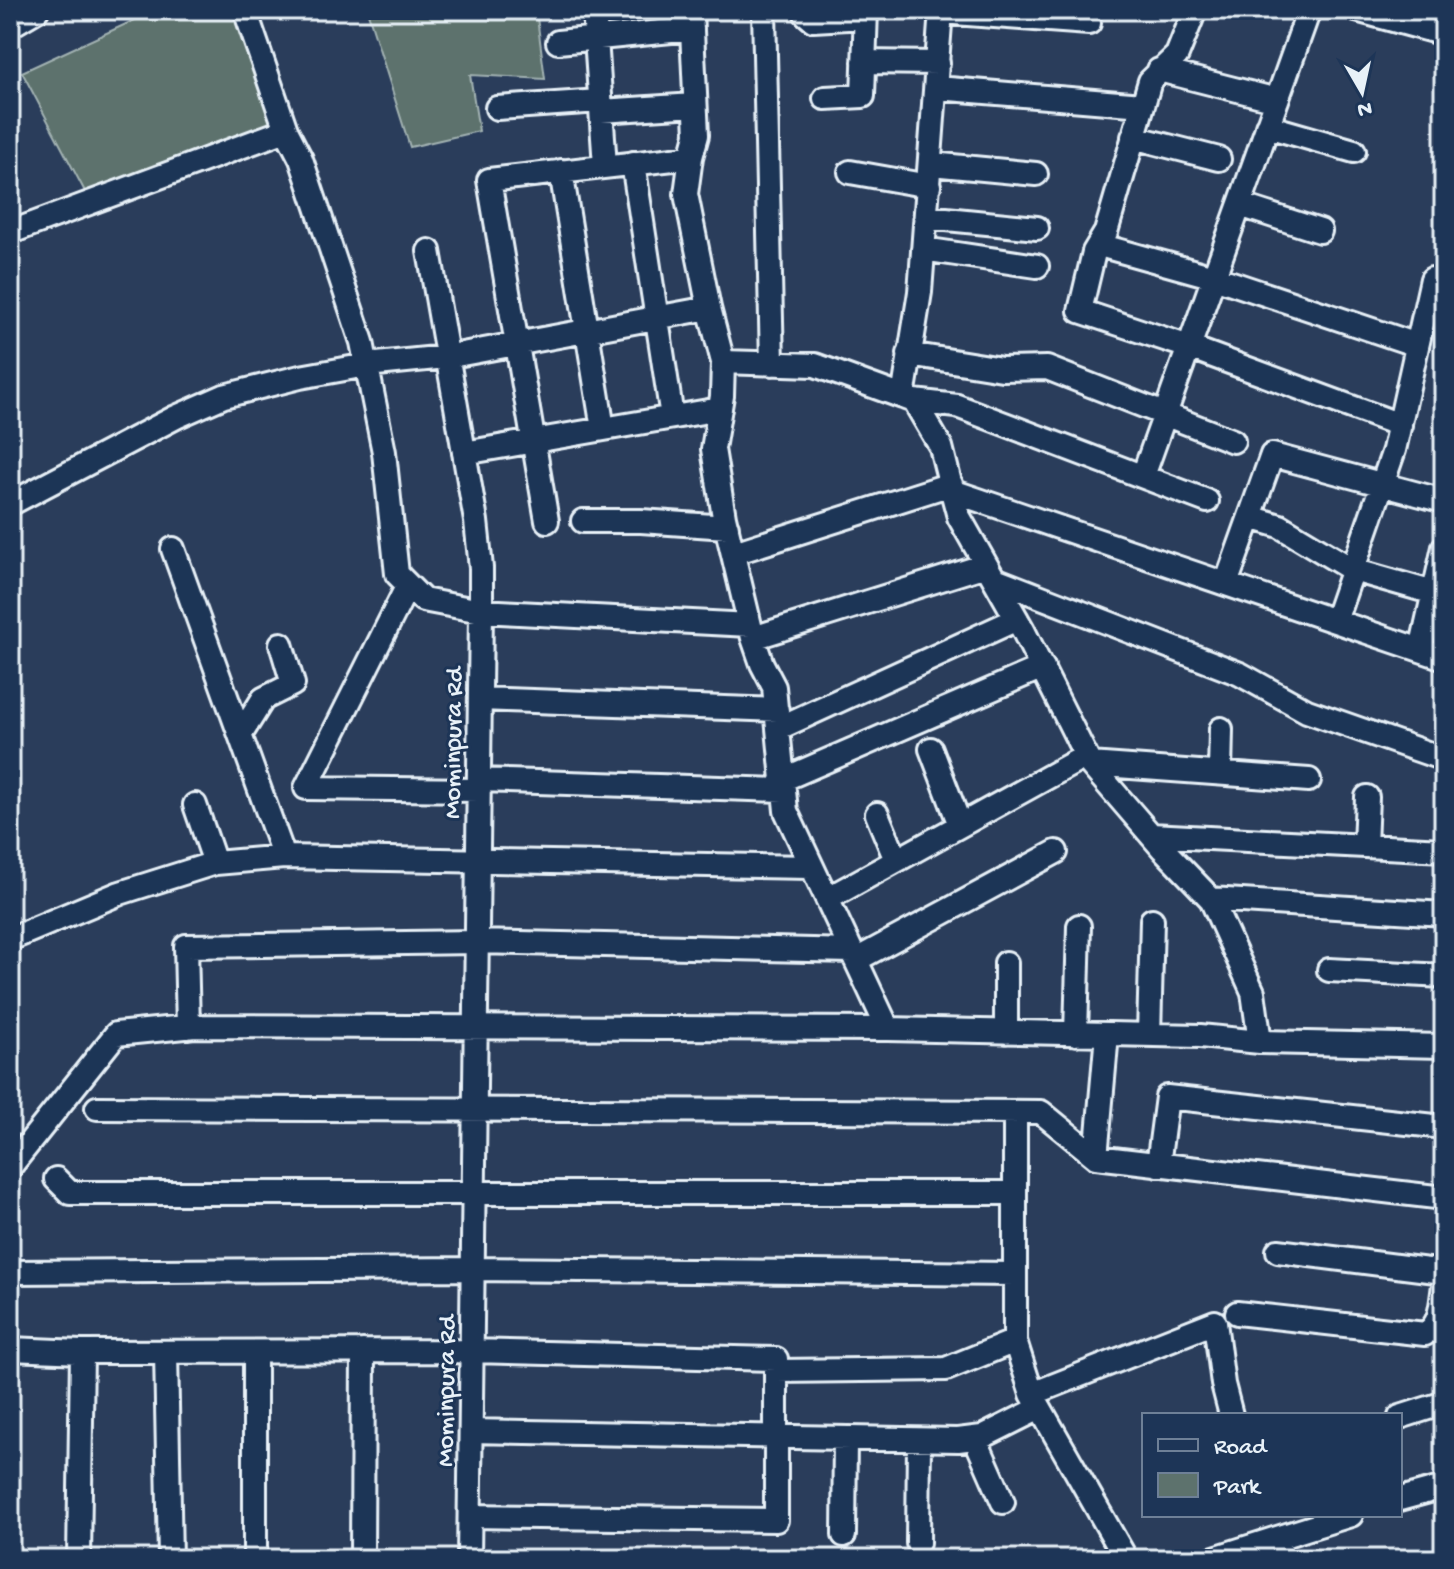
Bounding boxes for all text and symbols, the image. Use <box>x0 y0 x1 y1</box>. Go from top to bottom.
north arrow <box>1322 52 1402 132</box>
text: N <box>1355 94 1374 122</box>
street label: Mominpura Rd <box>439 665 472 819</box>
street label: Mominpura Rd <box>432 1313 465 1467</box>
legend <box>1142 1413 1402 1517</box>
text: Road <box>1214 1434 1268 1463</box>
text: Park <box>1213 1474 1262 1503</box>

